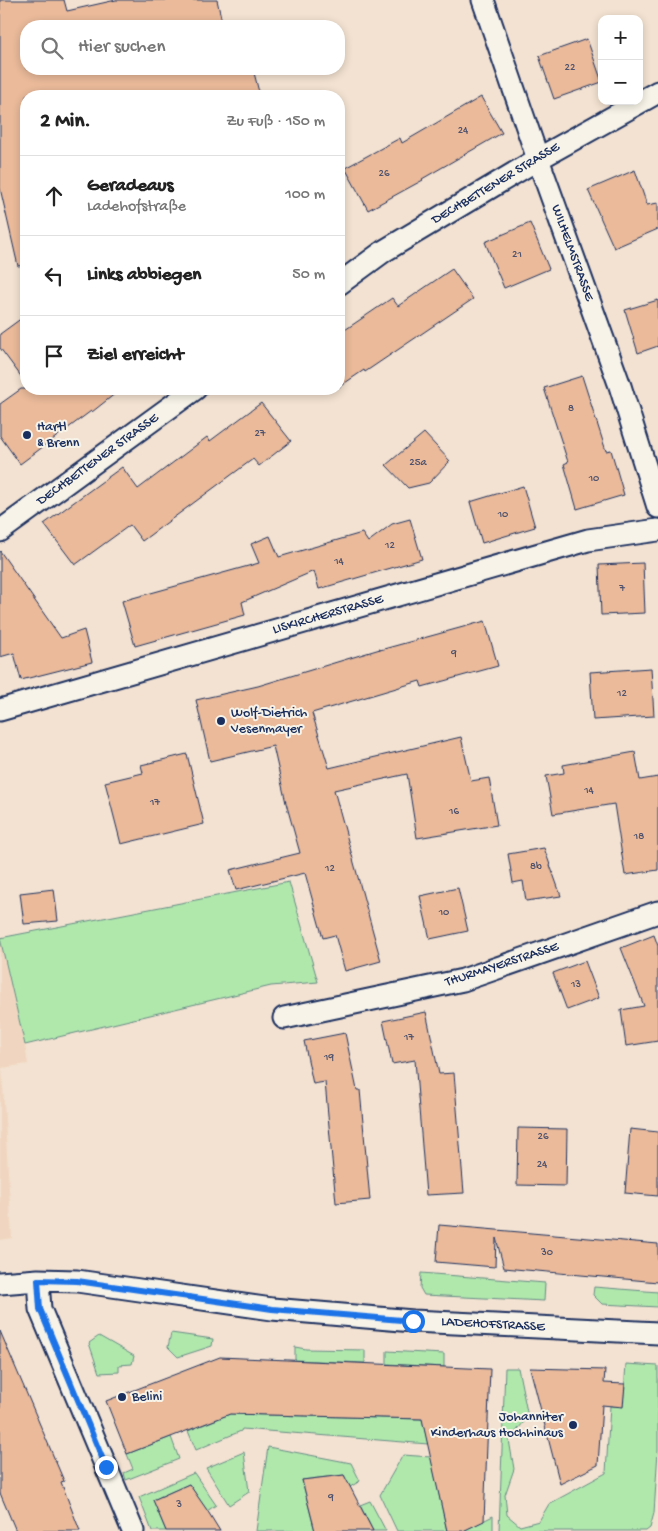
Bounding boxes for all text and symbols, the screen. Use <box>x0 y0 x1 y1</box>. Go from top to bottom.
map controls <box>598 15 643 105</box>
button: + <box>598 15 643 60</box>
search box <box>20 20 345 75</box>
icon: search <box>38 34 66 62</box>
text: Hier suchen <box>78 36 165 59</box>
button: − <box>598 60 643 105</box>
house number: 22 <box>565 62 576 74</box>
text: 2 Min. <box>40 110 91 135</box>
text: Zu Fuß · 150 m <box>226 113 325 132</box>
house number: 24 <box>458 125 469 137</box>
street label: DECHBETTENER STRASSE <box>428 138 564 230</box>
house number: 26 <box>379 168 390 180</box>
text: Geradeaus <box>87 175 173 198</box>
icon: ahead <box>40 182 68 210</box>
text: 100 m <box>285 186 325 205</box>
text: Ladehofstraße <box>87 198 186 217</box>
street label: WILHELMSTRASSE <box>547 203 598 305</box>
house number: 21 <box>512 249 522 261</box>
icon: left <box>40 262 68 290</box>
text: Links abbiegen <box>87 264 201 287</box>
text: 50 m <box>292 266 325 285</box>
icon: arrive <box>40 342 68 370</box>
text: Ziel erreicht <box>87 344 184 367</box>
house number: 8 <box>568 403 574 415</box>
street label: DECHBETTENER STRASSE <box>33 409 163 511</box>
place label: Hartl & Brenn <box>37 419 80 452</box>
house number: 27 <box>254 428 266 440</box>
marker: Hartl & Brenn <box>21 429 33 441</box>
house number: 25a <box>409 457 428 469</box>
house number: 10 <box>588 473 599 485</box>
house number: 10 <box>497 509 508 521</box>
house number: 12 <box>384 540 396 552</box>
house number: 14 <box>333 556 345 568</box>
house number: 7 <box>618 583 625 595</box>
street label: LISKIRCHERSTRASSE <box>271 591 386 639</box>
house number: 9 <box>450 648 457 660</box>
house number: 12 <box>616 688 628 700</box>
place label: Wolf-Dietrich Vesenmayer <box>230 705 308 738</box>
marker: Wolf-Dietrich Vesenmayer <box>215 715 227 727</box>
house number: 14 <box>583 785 595 797</box>
house number: 17 <box>149 797 160 809</box>
house number: 16 <box>448 806 459 818</box>
house number: 18 <box>633 831 644 843</box>
house number: 8b <box>530 861 542 873</box>
house number: 12 <box>324 863 336 875</box>
house number: 10 <box>438 907 449 919</box>
street label: THURMAYERSTRASSE <box>442 938 562 992</box>
house number: 13 <box>570 979 581 991</box>
house number: 17 <box>403 1032 414 1044</box>
house number: 19 <box>323 1052 334 1064</box>
house number: 26 <box>538 1131 549 1143</box>
house number: 24 <box>537 1159 548 1171</box>
house number: 30 <box>540 1247 553 1259</box>
route start <box>402 1310 425 1333</box>
street label: LADEHOFSTRASSE <box>441 1314 547 1336</box>
place label: Belini <box>131 1389 162 1406</box>
marker: Belini <box>116 1391 128 1403</box>
place label: Johanniter Kinderhaus Hochhinaus <box>431 1409 564 1442</box>
marker: Johanniter Kinderhaus Hochhinaus <box>567 1419 579 1431</box>
route end <box>95 1456 118 1479</box>
house number: 9 <box>327 1492 334 1504</box>
house number: 3 <box>175 1499 182 1511</box>

